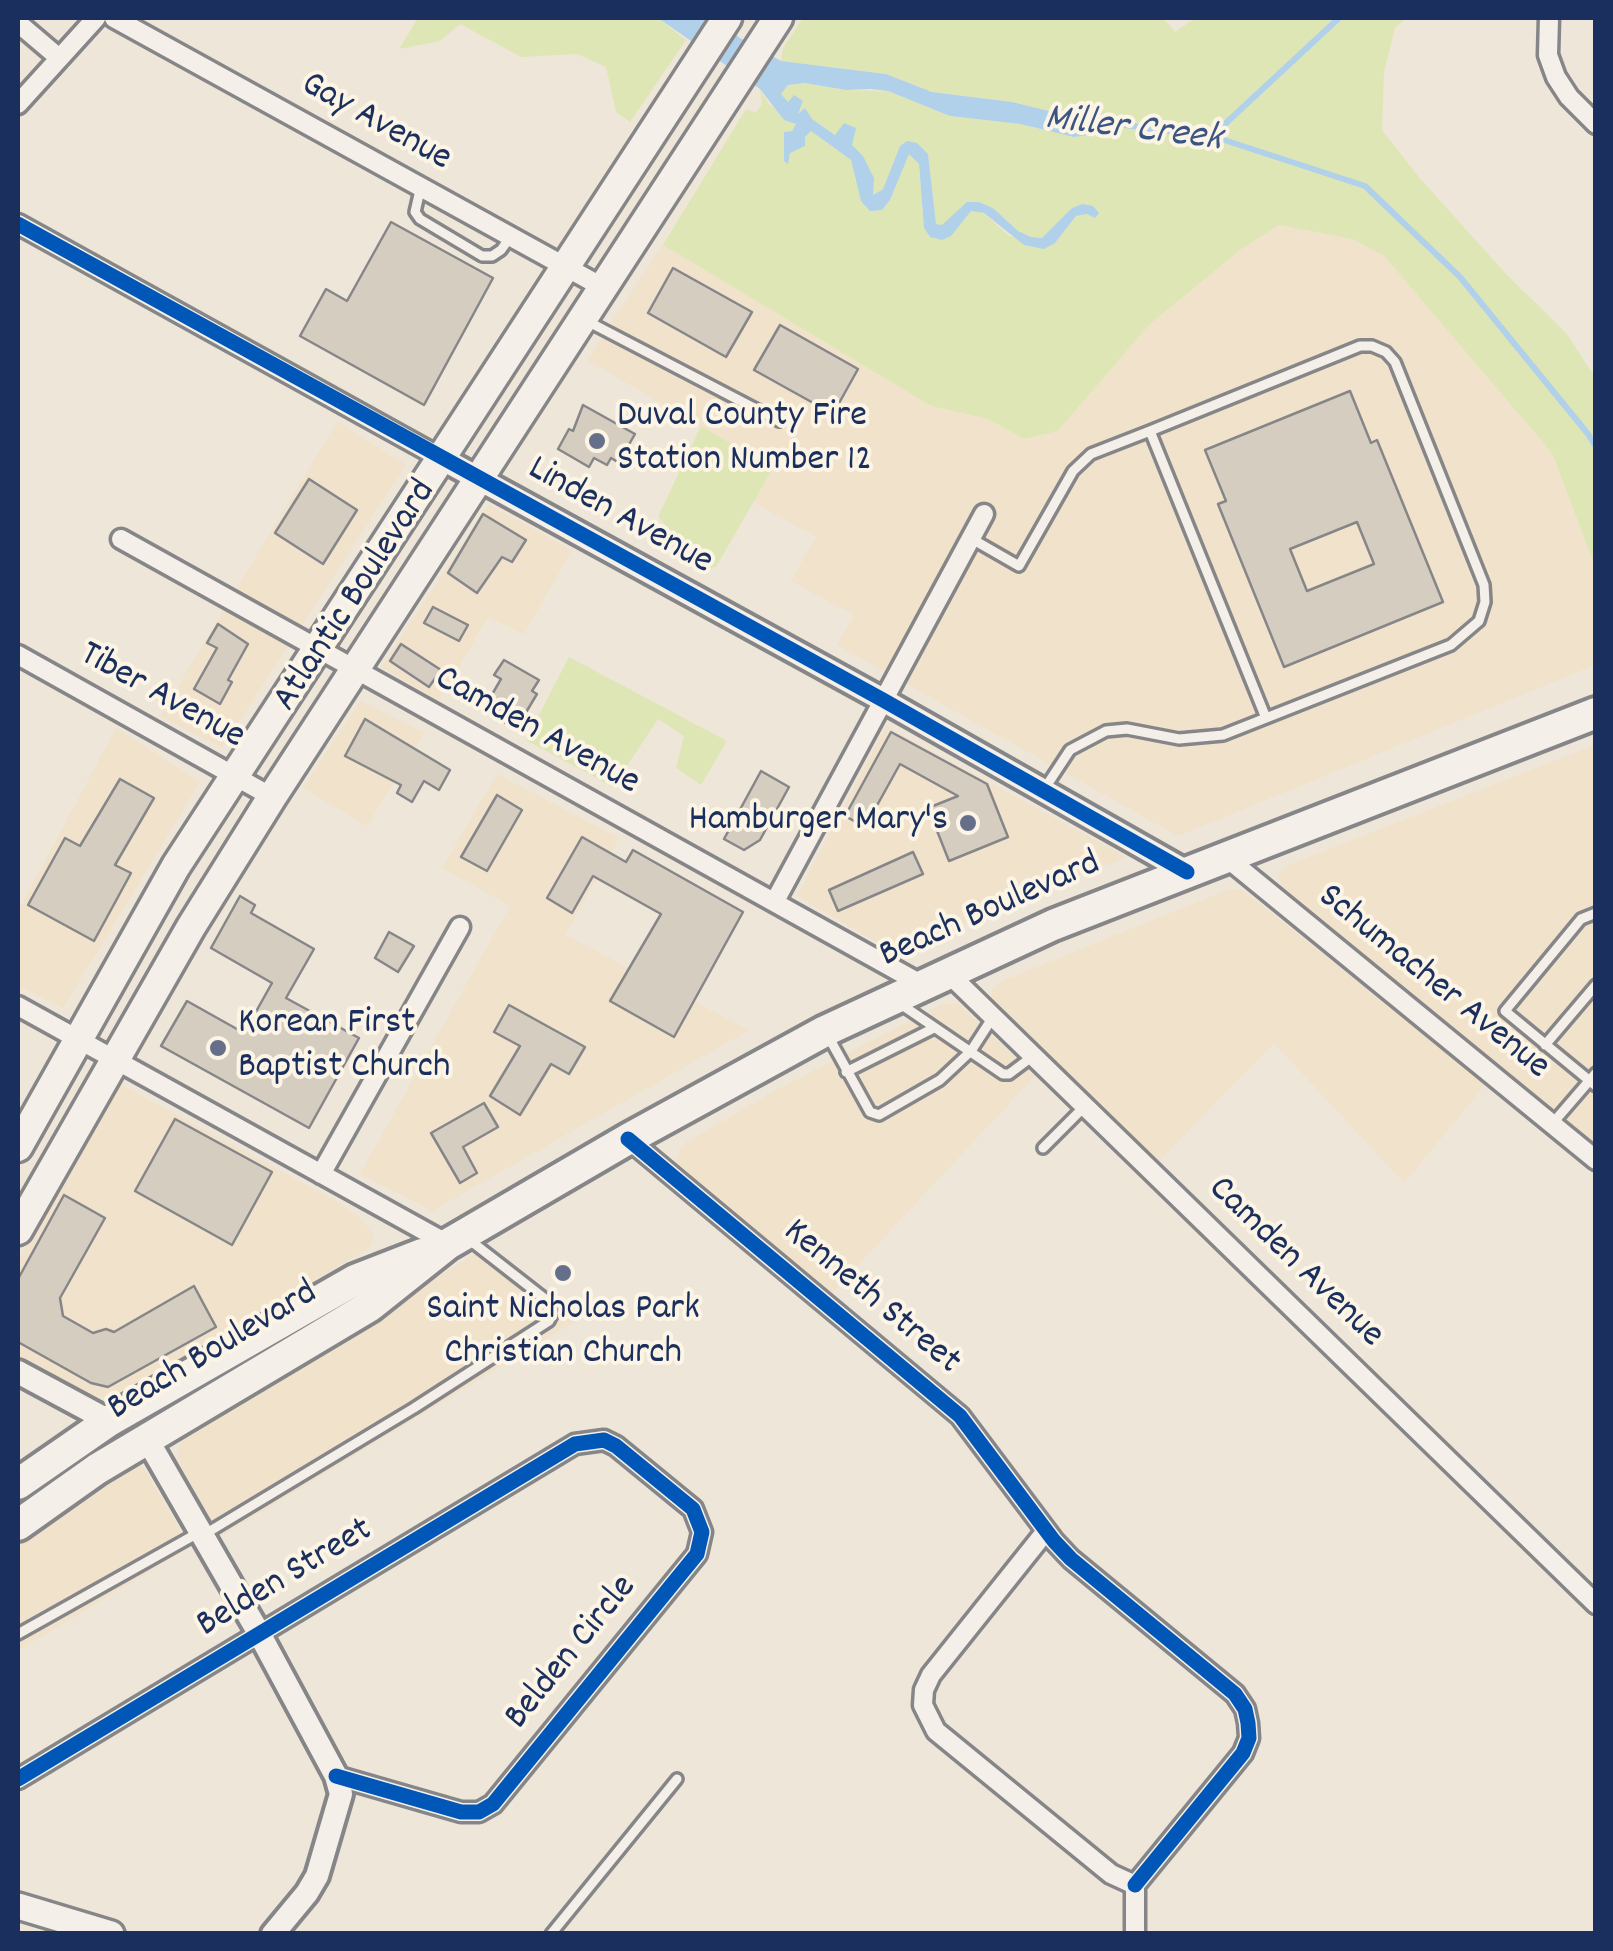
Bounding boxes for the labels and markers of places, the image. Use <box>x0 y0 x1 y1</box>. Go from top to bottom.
place label: Duval County Fire Station Number 12 <box>617 396 872 486</box>
marker: Duval County Fire Station Number 12 <box>586 430 608 452</box>
place label: Hamburger Mary's <box>688 800 948 846</box>
marker: Hamburger Mary's <box>957 812 979 834</box>
place label: Korean First Baptist Church <box>238 1003 450 1092</box>
marker: Korean First Baptist Church <box>207 1037 229 1059</box>
marker: Saint Nicholas Park Christian Church <box>552 1262 574 1284</box>
place label: Saint Nicholas Park Christian Church <box>426 1289 700 1378</box>

